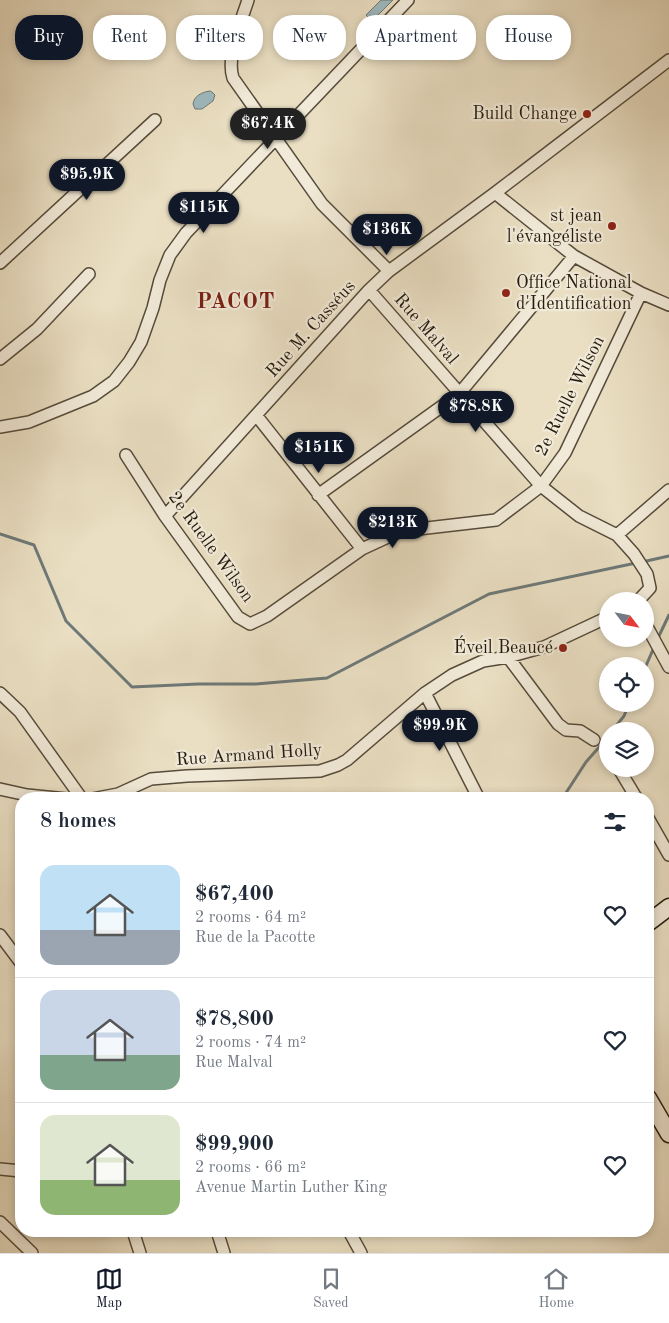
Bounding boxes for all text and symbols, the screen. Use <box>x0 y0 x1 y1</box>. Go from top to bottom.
chip: Buy <box>15 15 83 60</box>
chip: Rent <box>93 15 166 60</box>
chip: Filters <box>176 15 263 60</box>
chip: New <box>273 15 346 60</box>
chip: Apartment <box>356 15 476 60</box>
chip: House <box>486 15 571 60</box>
place label: Build Change <box>472 105 577 123</box>
pin: $67.4K <box>227 108 309 150</box>
marker: Build Change <box>581 108 593 120</box>
text: $67.4K <box>241 116 295 132</box>
pin: $95.9K <box>46 158 128 201</box>
text: $95.9K <box>60 167 114 183</box>
pin: $115K <box>169 192 239 234</box>
text: $115K <box>179 200 229 216</box>
place label: st jean l'évangéliste <box>507 207 602 246</box>
pin: $136K <box>352 214 422 256</box>
marker: st jean l'évangéliste <box>606 220 618 232</box>
text: $136K <box>362 222 412 238</box>
place label: Office National d'Identification <box>516 274 632 313</box>
street label: Rue M. Casséus <box>263 277 359 381</box>
marker: Office National d'Identification <box>500 287 512 299</box>
street label: Rue Malval <box>391 290 462 368</box>
district label: PACOT <box>196 291 276 313</box>
street label: 2e Ruelle Wilson <box>532 333 608 459</box>
pin: $78.8K <box>435 390 517 433</box>
text: $78.8K <box>449 399 503 415</box>
pin: $151K <box>284 432 354 474</box>
text: $151K <box>294 440 344 456</box>
street label: 2e Ruelle Wilson <box>165 488 257 606</box>
pin: $213K <box>358 506 428 549</box>
text: $213K <box>368 515 418 531</box>
north arrow <box>599 592 654 648</box>
map controls <box>599 592 654 777</box>
place label: Éveil Beaucé <box>454 635 553 657</box>
marker: Éveil Beaucé <box>557 642 569 654</box>
button: locate <box>599 657 654 712</box>
pin: $99.9K <box>399 710 481 752</box>
text: $99.9K <box>413 718 467 734</box>
button: layers <box>599 722 654 777</box>
street label: Rue Armand Holly <box>175 741 323 769</box>
icon: filters <box>601 808 629 836</box>
text: 8 homes <box>40 811 116 832</box>
text: $67,400 <box>195 884 274 905</box>
icon: home <box>80 885 140 945</box>
icon: heart <box>601 901 629 929</box>
text: 2 rooms · 64 m² <box>195 910 306 926</box>
text: Rue de la Pacotte <box>195 930 315 946</box>
text: $78,800 <box>195 1009 274 1030</box>
icon: home <box>80 1010 140 1070</box>
icon: heart <box>601 1026 629 1054</box>
text: 2 rooms · 74 m² <box>195 1035 306 1051</box>
text: Rue Malval <box>195 1055 273 1071</box>
text: $99,900 <box>195 1134 274 1155</box>
icon: home <box>80 1135 140 1195</box>
icon: heart <box>601 1151 629 1179</box>
text: 2 rooms · 66 m² <box>195 1160 306 1176</box>
text: Avenue Martin Luther King <box>195 1180 387 1196</box>
tab: Map <box>95 1265 123 1312</box>
tab: Saved <box>313 1265 349 1312</box>
tab: Home <box>538 1265 574 1312</box>

